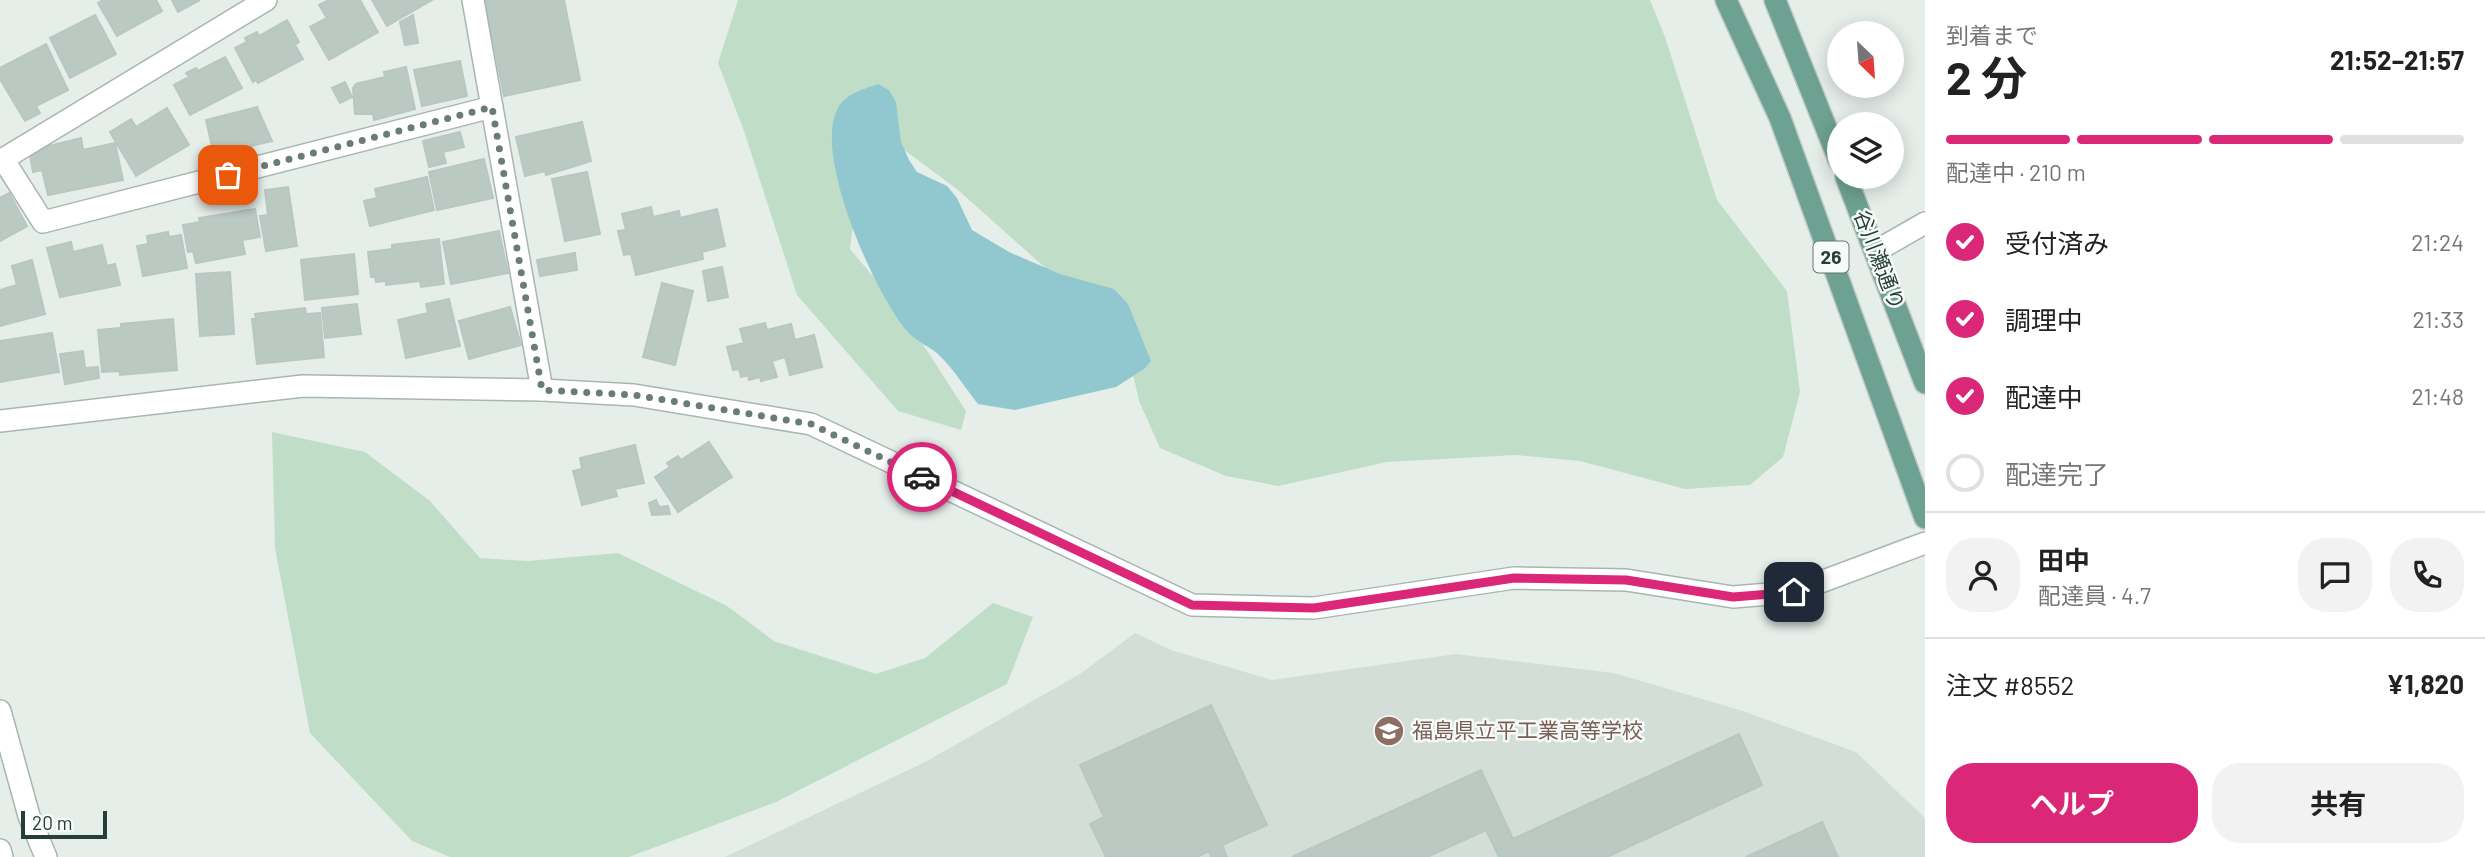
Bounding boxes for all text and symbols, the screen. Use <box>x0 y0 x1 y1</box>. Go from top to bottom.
north arrow <box>1827 21 1904 98</box>
map controls <box>1827 21 1904 189</box>
text: 到着まで <box>1946 21 2038 49</box>
text: 21:52–21:57 <box>2330 44 2464 75</box>
text: 2 分 <box>1946 49 2027 104</box>
button: layers <box>1827 112 1904 189</box>
pin <box>198 145 258 205</box>
icon: bag <box>209 156 247 194</box>
text: 配達中 · 210 m <box>1946 158 2086 186</box>
street label: 谷川瀬通り <box>1850 206 1911 313</box>
icon: check <box>1946 223 1984 261</box>
text: 受付済み <box>2005 227 2109 258</box>
text: 21:24 <box>2411 228 2464 256</box>
road number: 26 <box>1814 242 1848 272</box>
icon: check <box>1946 300 1984 338</box>
text: 調理中 <box>2005 304 2083 335</box>
text: 21:33 <box>2412 305 2464 333</box>
icon: check <box>1946 377 1984 415</box>
text: 配達中 <box>2005 381 2083 412</box>
text: 21:48 <box>2411 382 2464 410</box>
courier <box>887 442 957 512</box>
icon: car <box>903 458 941 496</box>
text: 配達完了 <box>2005 458 2109 489</box>
button: person <box>1946 538 2020 612</box>
button: chat <box>2298 538 2372 612</box>
button: phone <box>2390 538 2464 612</box>
text: 田中 <box>2038 544 2090 575</box>
pin <box>1764 562 1824 622</box>
icon: home <box>1775 573 1813 611</box>
text: 配達員 · 4.7 <box>2038 581 2151 609</box>
text: ¥1,820 <box>2387 668 2464 699</box>
text: 注文 #8552 <box>1946 669 2075 700</box>
school or university icon: 福島県立平工業高等学校 <box>1372 714 1406 748</box>
place label: 福島県立平工業高等学校 <box>1412 717 1643 742</box>
button: ヘルプ <box>1946 763 2198 843</box>
button: 共有 <box>2212 763 2464 843</box>
scale bar <box>21 808 107 840</box>
text: 20 m <box>32 811 72 834</box>

